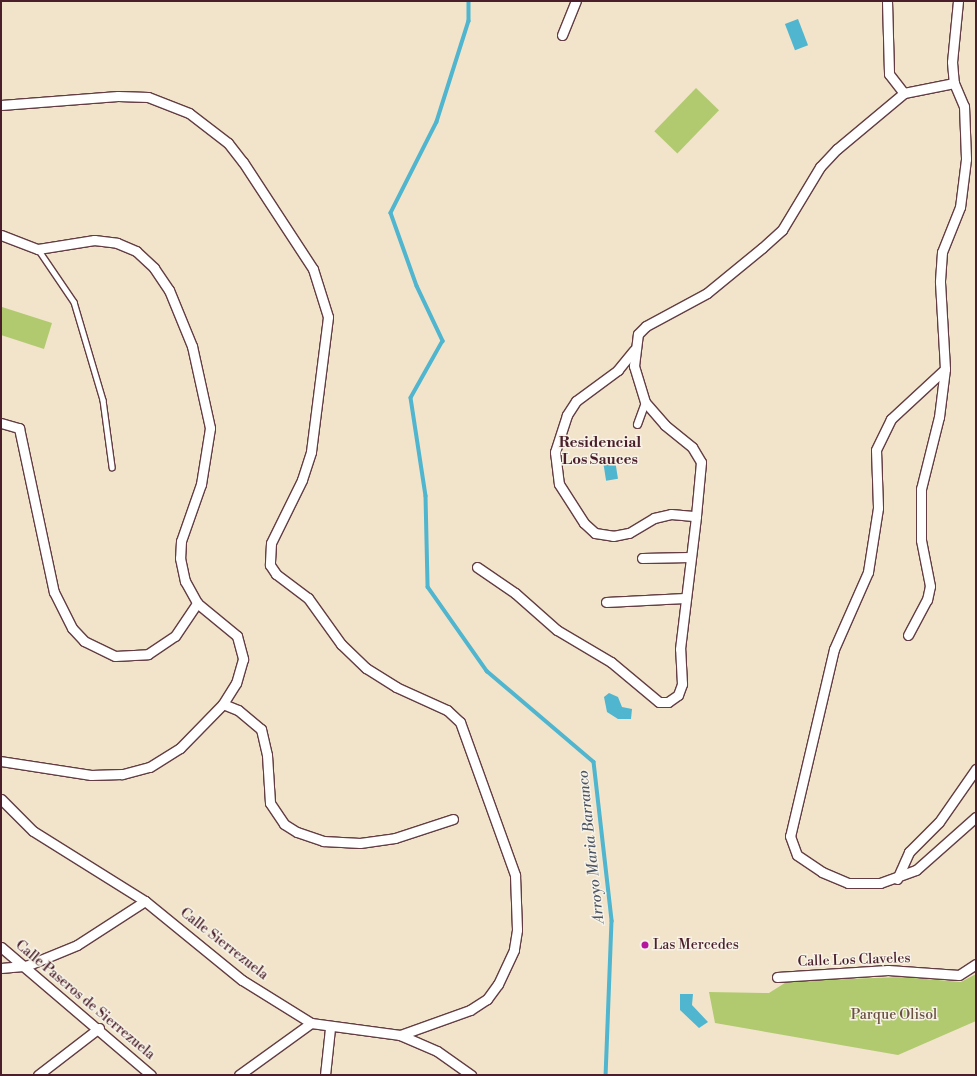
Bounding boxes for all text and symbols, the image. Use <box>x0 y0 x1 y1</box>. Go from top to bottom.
district label: Residencial Los Sauces <box>559 433 641 468</box>
water label: Arroyo Maria Barranco <box>574 770 608 924</box>
street label: Calle Sierrezuela <box>177 904 271 984</box>
street label: Calle Paseros de Sierrezuela <box>12 937 158 1063</box>
place label: Las Mercedes <box>653 937 739 953</box>
marker: Las Mercedes <box>640 940 650 950</box>
street label: Calle Los Claveles <box>797 950 911 970</box>
park label: Parque Olisol <box>851 1007 937 1023</box>

